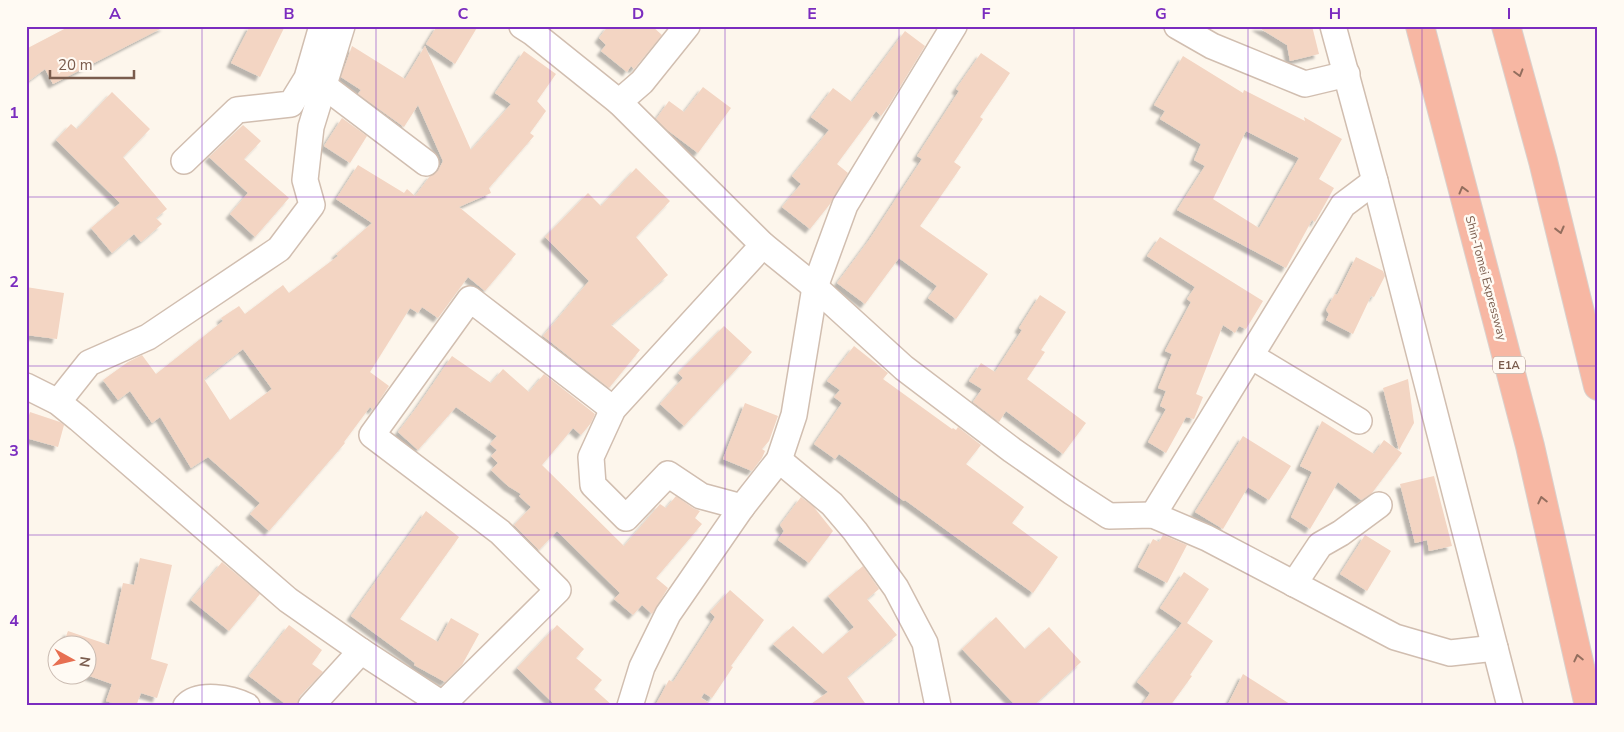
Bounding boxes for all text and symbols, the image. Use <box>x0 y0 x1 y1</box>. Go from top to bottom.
text: A <box>109 3 121 25</box>
text: B <box>283 3 295 25</box>
text: C <box>458 3 469 25</box>
text: D <box>632 3 644 25</box>
text: E <box>807 3 817 25</box>
text: F <box>982 3 991 25</box>
text: G <box>1155 3 1167 25</box>
text: H <box>1329 3 1341 25</box>
text: I <box>1507 3 1511 25</box>
scale bar <box>50 48 134 80</box>
text: 20 m <box>58 55 93 75</box>
one-way arrow <box>1513 69 1523 77</box>
text: 1 <box>9 102 19 124</box>
one-way arrow <box>1458 185 1469 194</box>
street label: Shin-Tomei Expressway <box>1462 214 1511 343</box>
one-way arrow <box>1554 226 1565 235</box>
text: 2 <box>9 271 19 293</box>
road number: E1A <box>1493 356 1525 374</box>
text: 3 <box>9 440 19 462</box>
one-way arrow <box>1537 495 1548 504</box>
text: 4 <box>9 610 19 632</box>
north arrow <box>48 634 98 684</box>
one-way arrow <box>1573 654 1584 663</box>
text: N <box>74 655 95 668</box>

